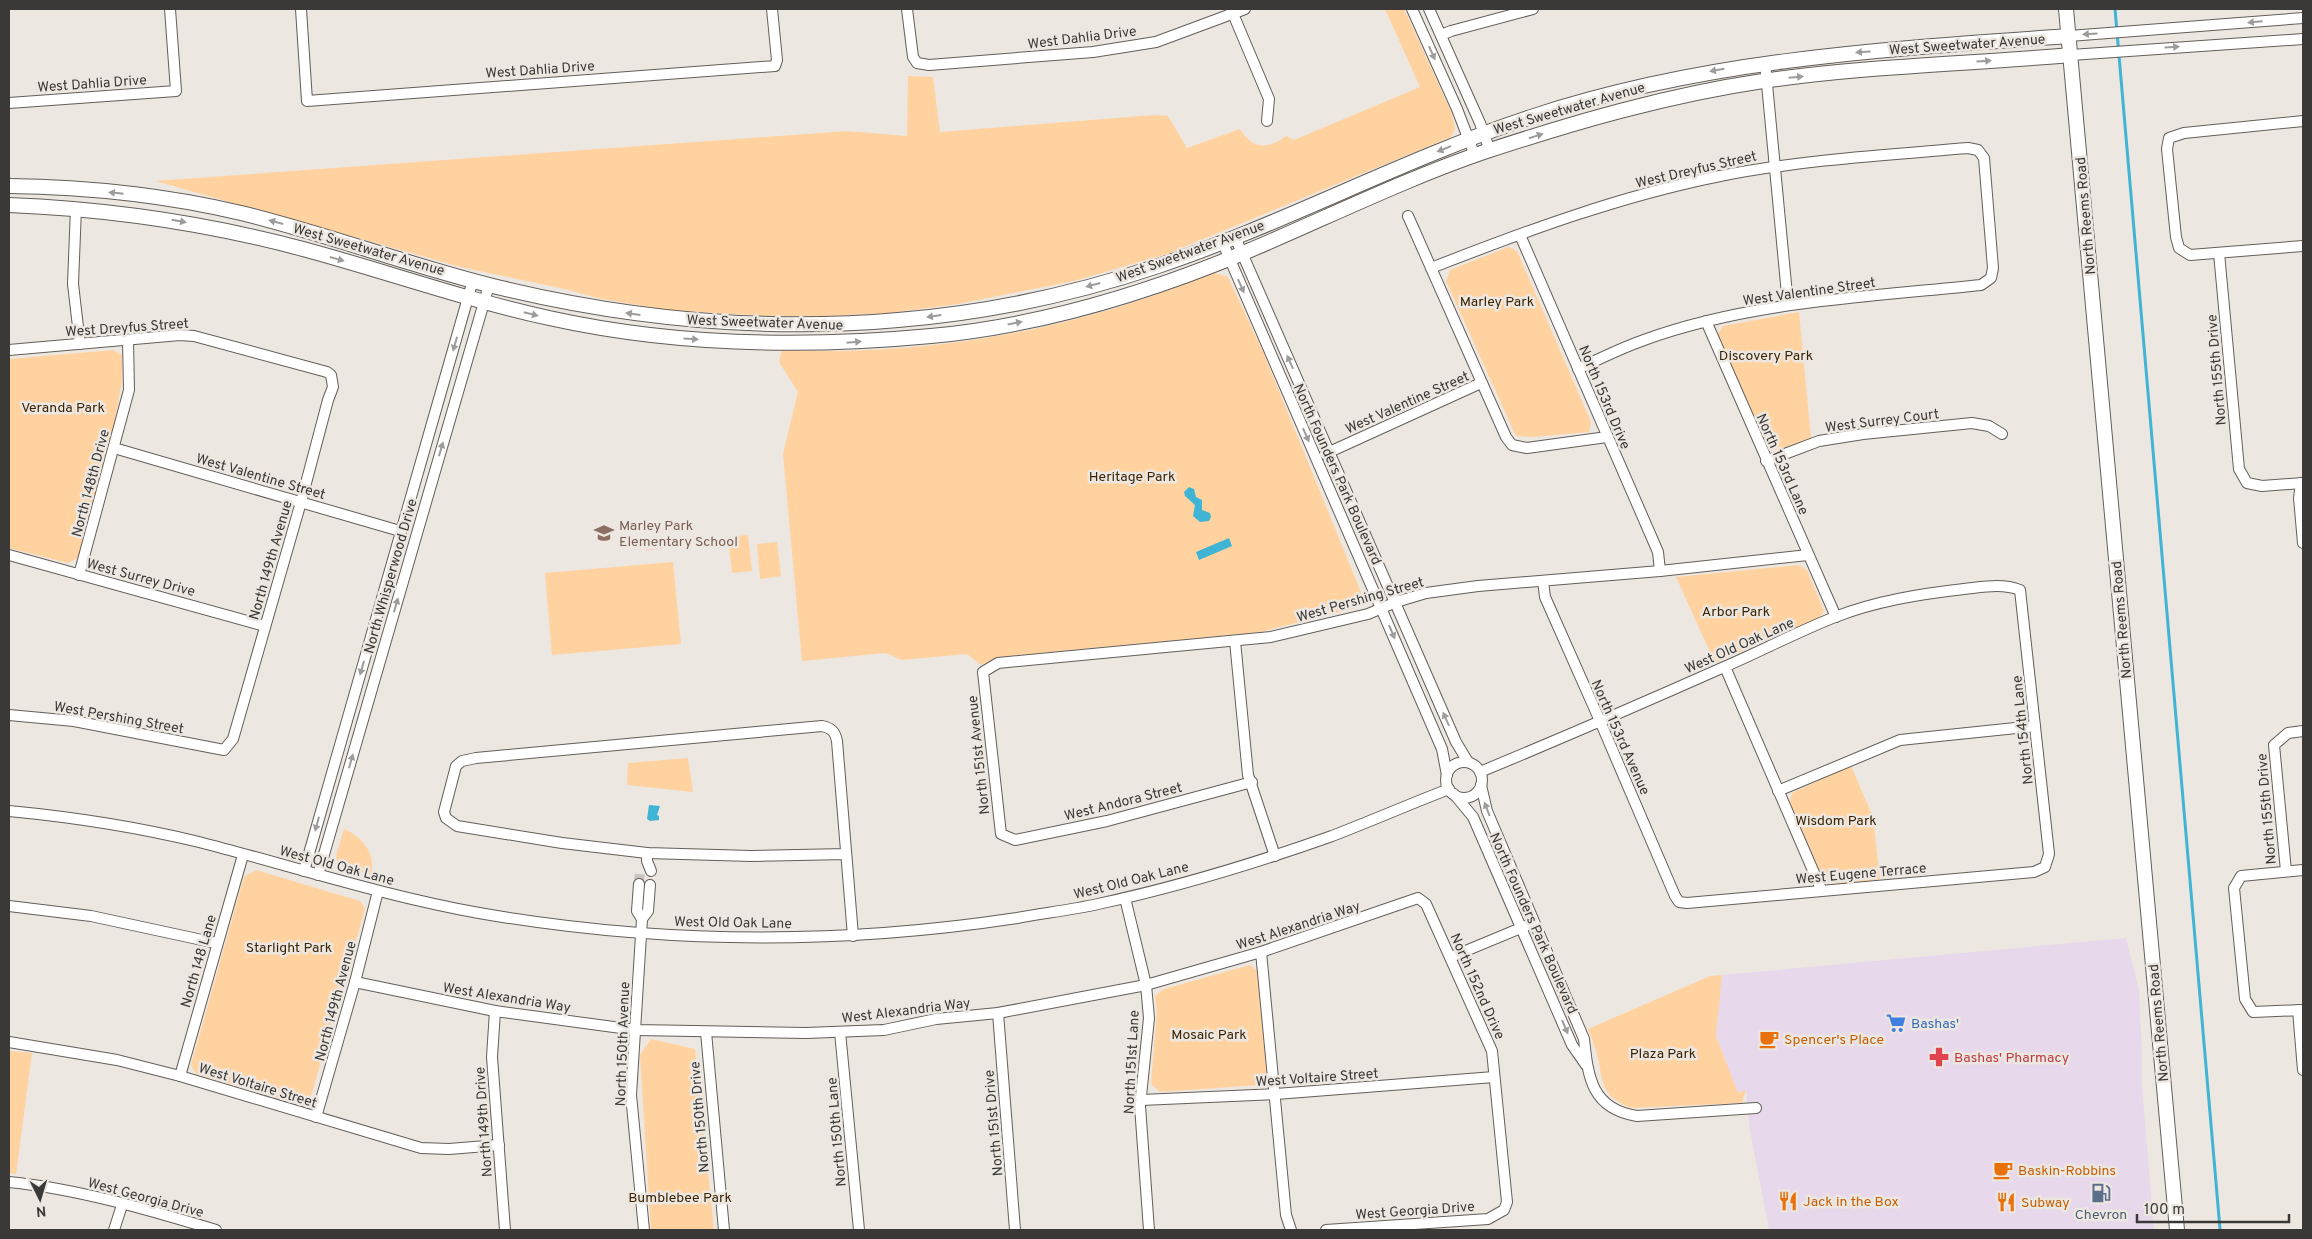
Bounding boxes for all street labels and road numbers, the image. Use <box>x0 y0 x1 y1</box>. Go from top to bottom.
street label: West Dahlia Drive <box>1027 23 1138 54</box>
street label: West Sweetwater Avenue <box>1888 32 2046 59</box>
street label: West Dahlia Drive <box>485 58 595 83</box>
street label: West Dahlia Drive <box>37 72 147 97</box>
street label: West Sweetwater Avenue <box>1492 80 1647 139</box>
street label: West Dreyfus Street <box>1634 148 1759 193</box>
street label: North Reems Road <box>2073 156 2100 275</box>
street label: West Sweetwater Avenue <box>1114 218 1267 287</box>
street label: West Sweetwater Avenue <box>291 221 446 280</box>
street label: West Valentine Street <box>1742 275 1877 310</box>
street label: West Sweetwater Avenue <box>686 312 844 335</box>
street label: North 155th Drive <box>2204 314 2231 426</box>
street label: West Dreyfus Street <box>65 316 189 341</box>
street label: North 153rd Drive <box>1574 343 1633 452</box>
street label: West Valentine Street <box>1343 368 1472 438</box>
street label: North Founders Park Boulevard <box>1289 381 1384 568</box>
street label: West Surrey Court <box>1824 406 1940 437</box>
street label: North 153rd Lane <box>1752 411 1812 518</box>
street label: North 148th Drive <box>69 428 114 539</box>
street label: West Valentine Street <box>194 451 327 504</box>
street label: North Whisperwood Drive <box>361 497 422 656</box>
street label: North 149th Avenue <box>246 499 297 622</box>
street label: West Surrey Drive <box>84 556 197 601</box>
street label: North Reems Road <box>2109 560 2136 679</box>
street label: West Pershing Street <box>1295 574 1426 627</box>
street label: West Old Oak Lane <box>1682 615 1797 678</box>
street label: North 154th Lane <box>2009 674 2038 785</box>
street label: North 153rd Avenue <box>1587 677 1653 798</box>
street label: North 151st Avenue <box>965 694 994 815</box>
street label: West Pershing Street <box>52 699 185 738</box>
street label: North 155th Drive <box>2254 753 2281 865</box>
street label: West Andora Street <box>1063 780 1184 825</box>
street label: North Founders Park Boulevard <box>1485 830 1580 1017</box>
street label: West Old Oak Lane <box>277 843 396 890</box>
street label: West Old Oak Lane <box>1072 859 1191 904</box>
street label: West Eugene Terrace <box>1795 860 1927 889</box>
street label: West Alexandria Way <box>1234 898 1363 955</box>
street label: North 148 Lane <box>178 913 221 1010</box>
street label: West Old Oak Lane <box>674 914 792 933</box>
street label: North 152nd Drive <box>1446 931 1508 1042</box>
street label: North 149th Avenue <box>312 939 361 1063</box>
street label: North Reems Road <box>2146 963 2173 1082</box>
street label: West Alexandria Way <box>441 980 572 1017</box>
street label: North 150th Avenue <box>613 981 634 1107</box>
street label: West Alexandria Way <box>841 995 971 1028</box>
street label: North 151st Lane <box>1121 1010 1144 1115</box>
street label: West Voltaire Street <box>196 1060 319 1113</box>
street label: North 150th Drive <box>687 1060 714 1173</box>
street label: North 149th Drive <box>472 1066 497 1178</box>
street label: West Voltaire Street <box>1255 1066 1379 1091</box>
street label: North 151st Drive <box>981 1069 1008 1177</box>
street label: North 150th Lane <box>824 1077 851 1187</box>
street label: West Georgia Drive <box>86 1175 205 1222</box>
street label: West Georgia Drive <box>1355 1199 1475 1224</box>

